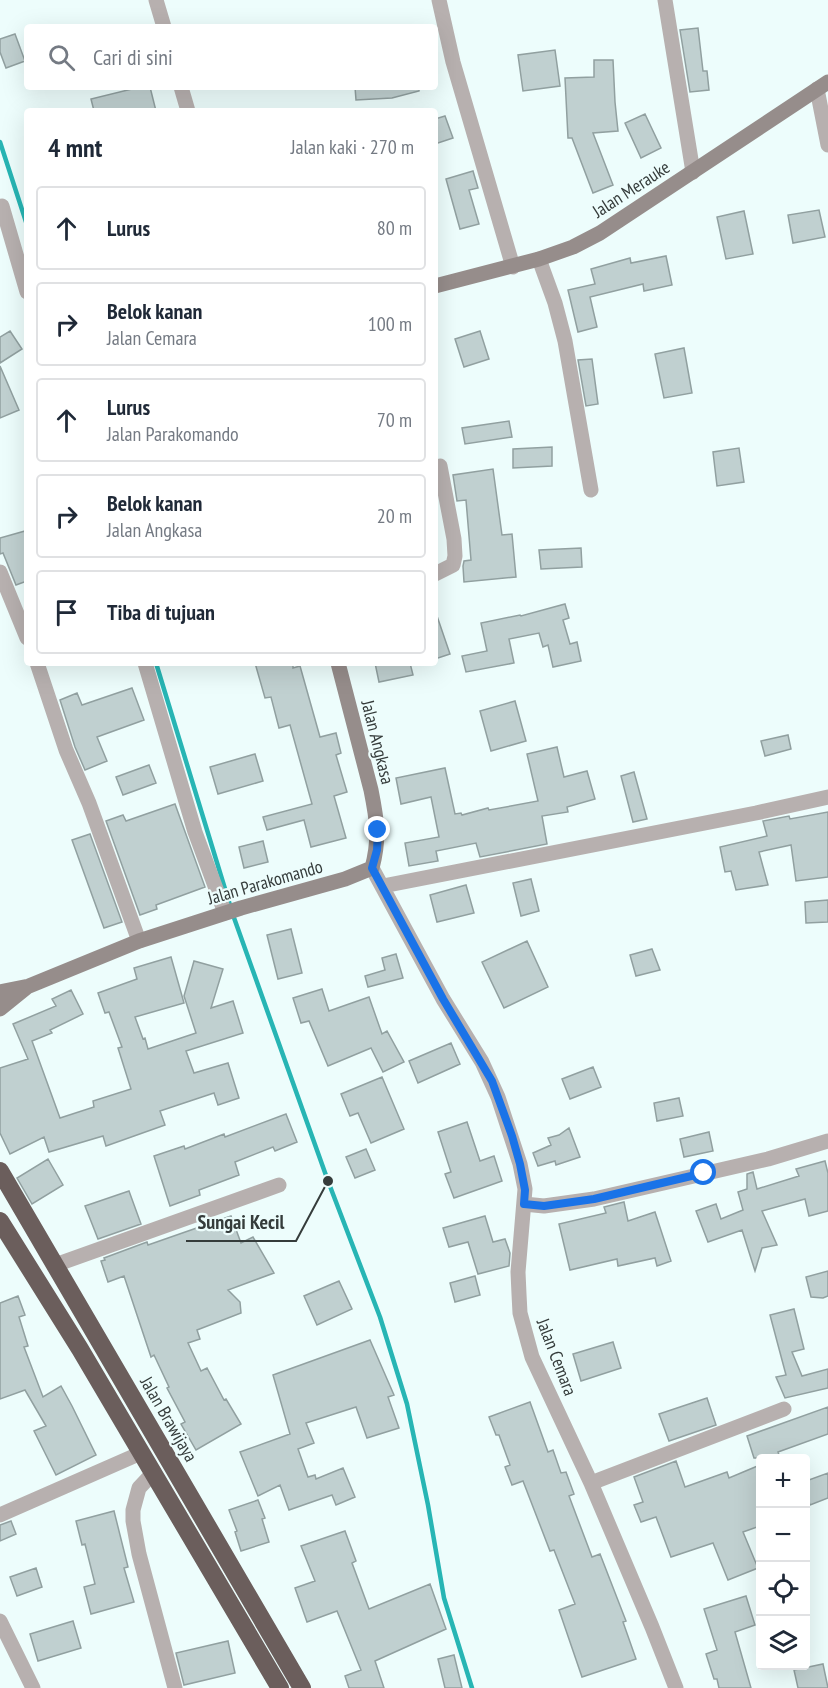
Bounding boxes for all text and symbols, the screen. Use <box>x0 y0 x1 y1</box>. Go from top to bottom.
search box <box>24 24 438 90</box>
icon: search <box>45 41 78 74</box>
text: Cari di sini <box>93 43 173 71</box>
text: 4 mnt <box>48 131 102 164</box>
text: Jalan kaki · 270 m <box>291 134 414 160</box>
street label: Jalan Merauke <box>587 155 674 223</box>
icon: ahead <box>50 212 83 245</box>
text: Lurus <box>107 214 150 242</box>
text: 80 m <box>377 215 412 241</box>
text: Belok kanan <box>107 297 202 325</box>
icon: right <box>50 308 83 341</box>
text: 100 m <box>368 311 412 337</box>
text: Jalan Cemara <box>107 325 197 351</box>
text: Lurus <box>107 393 150 421</box>
icon: ahead <box>50 404 83 437</box>
text: 70 m <box>377 407 412 433</box>
text: Jalan Parakomando <box>107 421 239 447</box>
text: Belok kanan <box>107 489 202 517</box>
icon: right <box>50 500 83 533</box>
text: 20 m <box>377 503 412 529</box>
text: Jalan Angkasa <box>107 517 202 543</box>
icon: arrive <box>50 596 83 629</box>
text: Tiba di tujuan <box>107 598 215 626</box>
street label: Jalan Angkasa <box>356 697 400 786</box>
route end <box>364 816 390 842</box>
street label: Jalan Parakomando <box>204 855 325 910</box>
route start <box>690 1159 716 1185</box>
callout: Sungai Kecil <box>186 1203 296 1241</box>
text: Sungai Kecil <box>198 1209 285 1235</box>
street label: Jalan Cemara <box>531 1314 582 1399</box>
street label: Jalan Brawijaya <box>135 1371 203 1466</box>
map controls <box>756 1454 810 1670</box>
button: + <box>756 1454 810 1508</box>
button: − <box>756 1508 810 1562</box>
button: locate <box>756 1562 810 1616</box>
button: layers <box>756 1616 810 1670</box>

